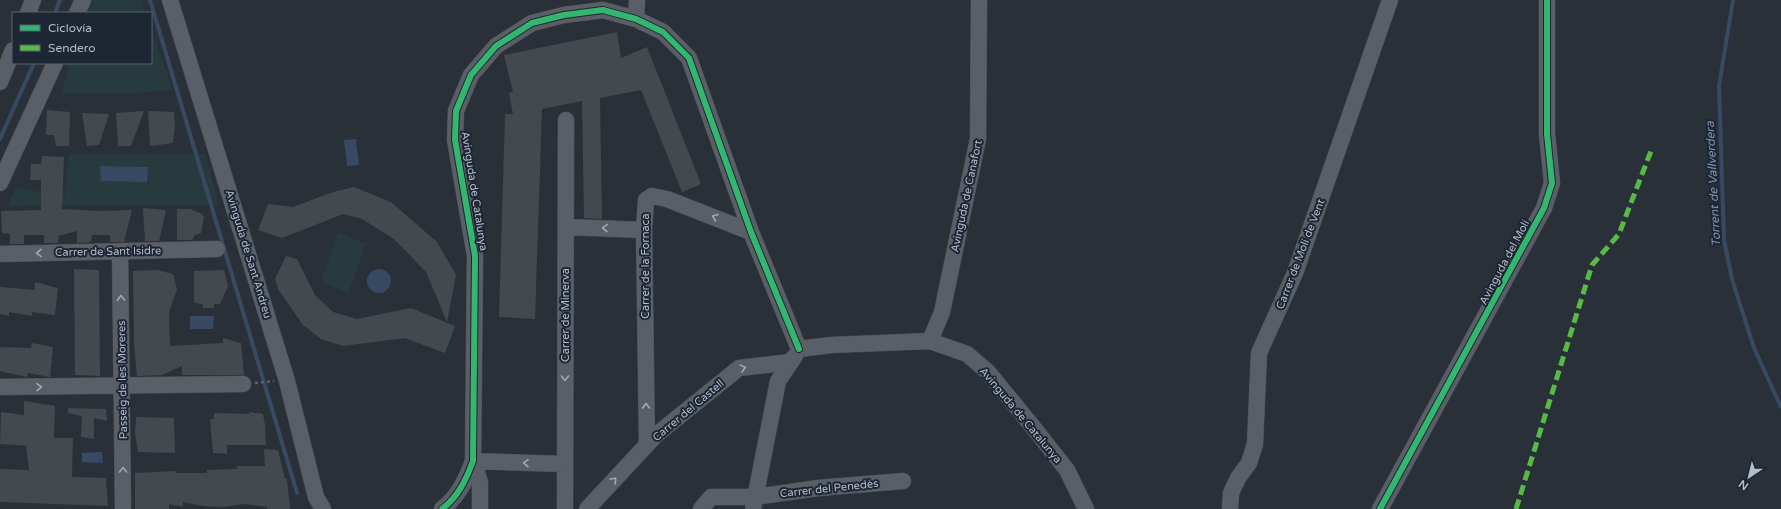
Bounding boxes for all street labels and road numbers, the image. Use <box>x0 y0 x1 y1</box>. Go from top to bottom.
street label: Avinguda de Catalunya <box>459 130 490 252</box>
street label: Avinguda de Canafort <box>948 139 985 253</box>
street label: Avinguda de Sant Andreu <box>223 188 274 320</box>
street label: Carrer de Molí de Vent <box>1273 197 1327 311</box>
street label: Carrer de la Fornaca <box>639 213 652 319</box>
street label: Avinguda del Molí <box>1477 217 1532 307</box>
street label: Carrer de Sant Isidre <box>55 244 161 259</box>
street label: Carrer de Minerva <box>559 268 572 362</box>
street label: Passeig de les Moreres <box>115 321 130 439</box>
street label: Avinguda de Catalunya <box>977 365 1064 466</box>
street label: Carrer del Castell <box>650 377 727 444</box>
street label: Carrer del Penedès <box>779 477 879 500</box>

